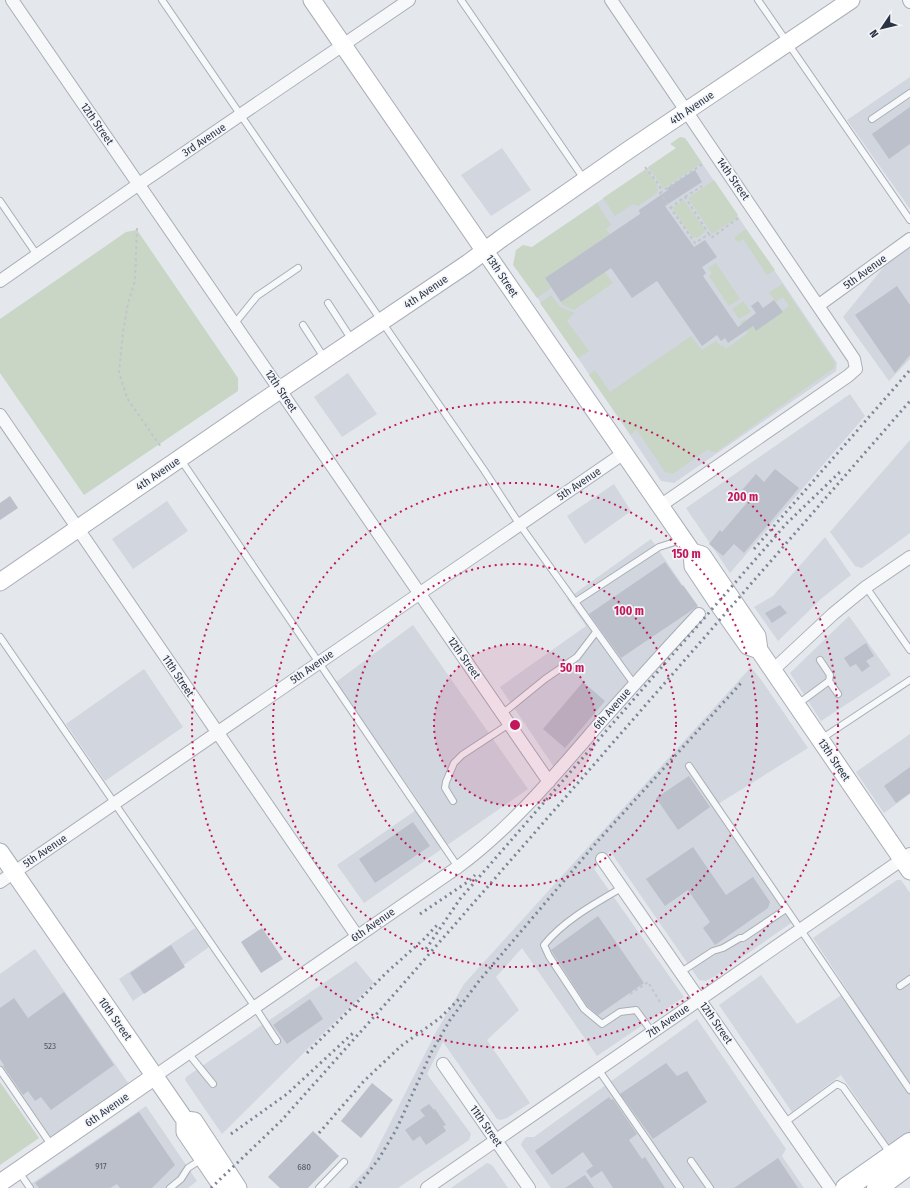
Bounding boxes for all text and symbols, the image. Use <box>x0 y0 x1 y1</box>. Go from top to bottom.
north arrow <box>862 8 902 48</box>
text: N <box>867 27 881 40</box>
street label: 4th Avenue <box>667 89 717 127</box>
street label: 12th Street <box>78 101 116 148</box>
street label: 3rd Avenue <box>180 121 228 159</box>
street label: 14th Street <box>714 155 753 203</box>
street label: 13th Street <box>483 252 521 300</box>
street label: 5th Avenue <box>841 252 889 292</box>
street label: 4th Avenue <box>401 273 451 311</box>
street label: 12th Street <box>262 367 300 415</box>
street label: 4th Avenue <box>133 455 183 493</box>
street label: 5th Avenue <box>555 465 603 503</box>
text: 200 m <box>727 490 758 504</box>
text: 150 m <box>671 547 701 561</box>
text: 100 m <box>614 604 644 618</box>
street label: 12th Street <box>445 635 483 682</box>
street label: 5th Avenue <box>288 647 336 687</box>
street label: 11th Street <box>159 653 197 700</box>
text: 50 m <box>560 661 584 675</box>
street label: 6th Avenue <box>591 686 633 732</box>
centre of rings <box>508 718 522 732</box>
street label: 13th Street <box>815 736 853 784</box>
street label: 5th Avenue <box>21 832 69 870</box>
street label: 6th Avenue <box>349 905 397 945</box>
street label: 10th Street <box>96 995 135 1043</box>
street label: 12th Street <box>697 1000 735 1047</box>
street label: 7th Avenue <box>644 1001 692 1041</box>
house number: 523 <box>44 1041 56 1051</box>
street label: 6th Avenue <box>83 1090 131 1130</box>
street label: 11th Street <box>467 1103 505 1149</box>
house number: 917 <box>95 1161 107 1171</box>
house number: 680 <box>297 1162 311 1172</box>

